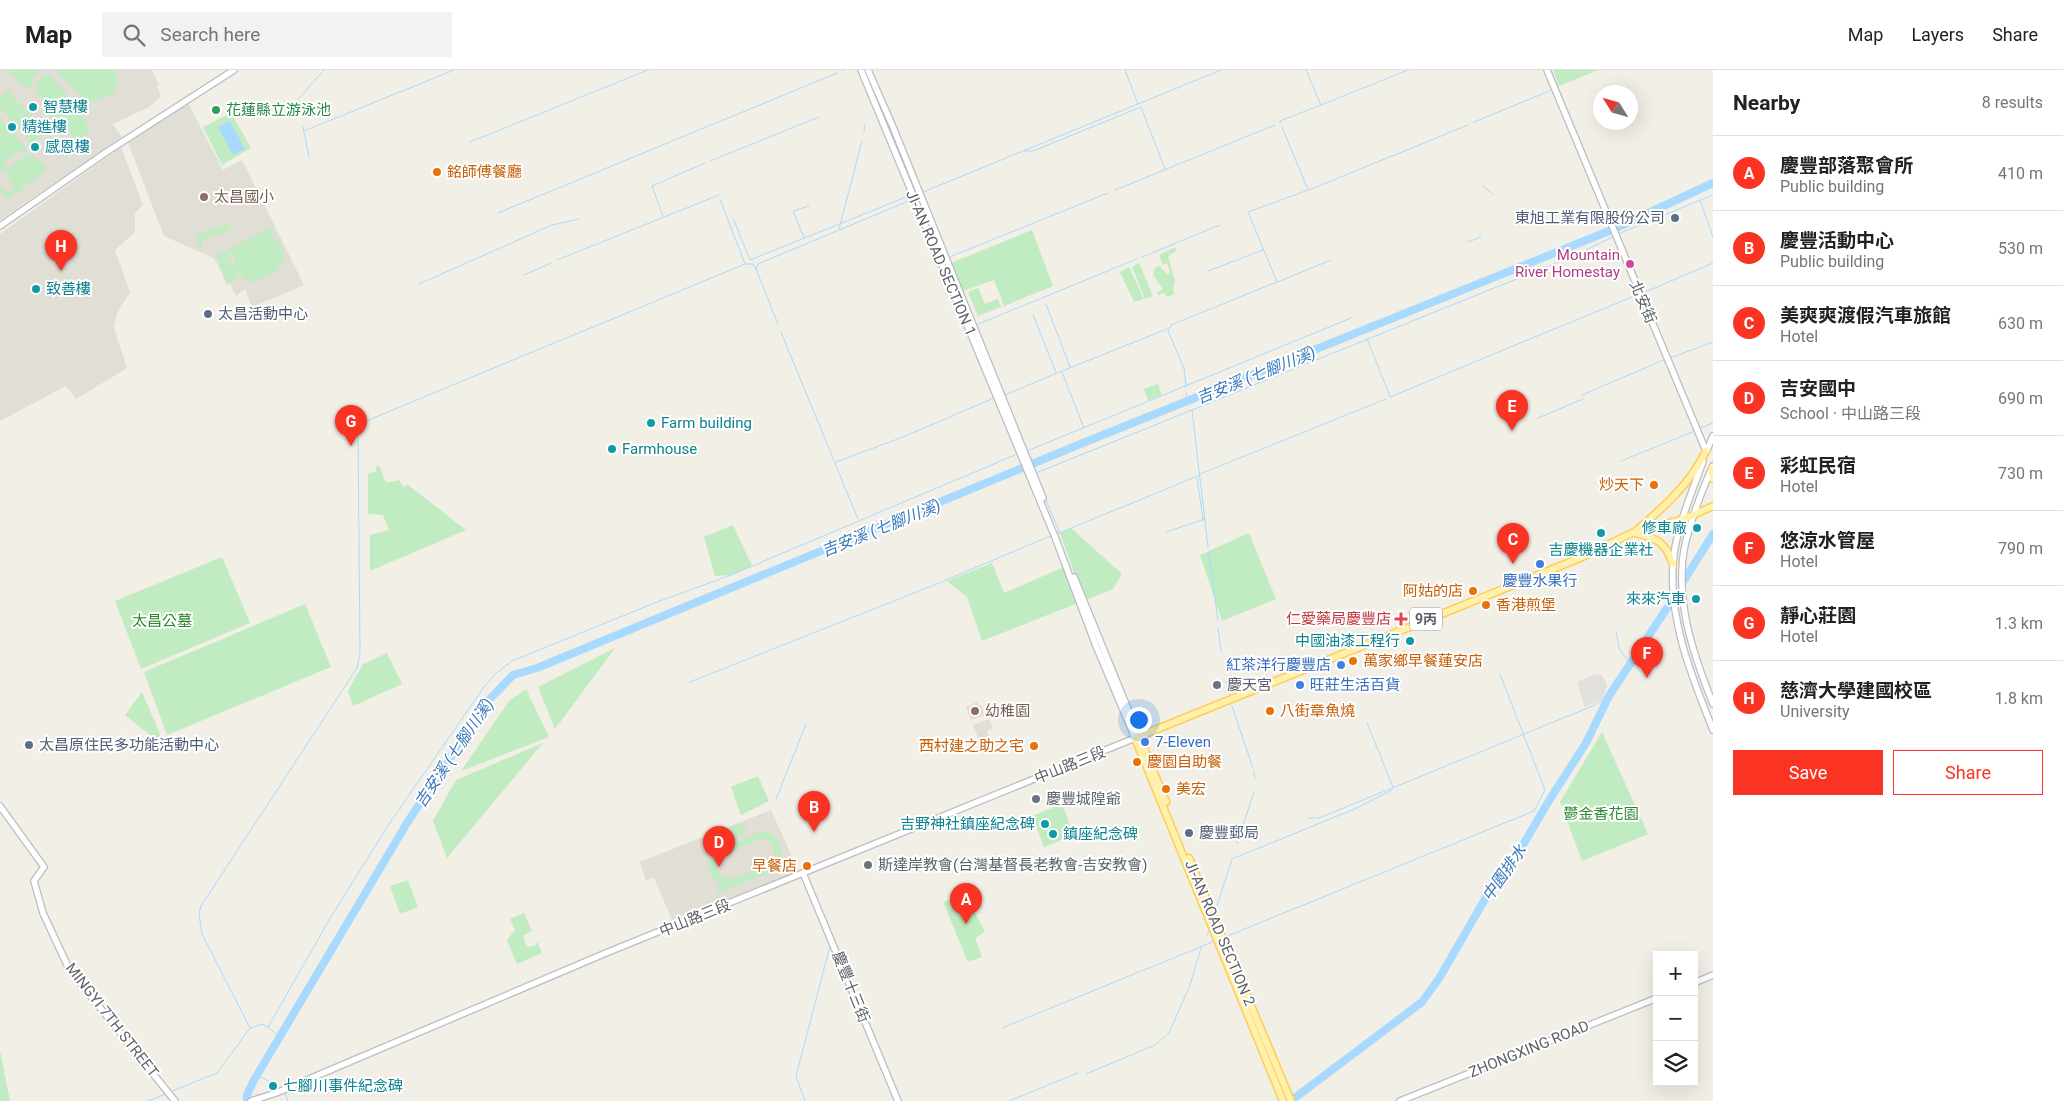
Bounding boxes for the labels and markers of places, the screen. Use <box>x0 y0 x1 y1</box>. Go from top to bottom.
place label: 智慧樓 <box>43 98 88 116</box>
marker: 智慧樓 <box>27 101 39 113</box>
place label: 花蓮縣立游泳池 <box>226 101 331 119</box>
marker: 花蓮縣立游泳池 <box>210 104 222 116</box>
place label: 精進樓 <box>22 118 67 136</box>
marker: 精進樓 <box>6 121 18 133</box>
place label: 感恩樓 <box>45 138 90 156</box>
marker: 感恩樓 <box>29 141 41 153</box>
place label: 銘師傅餐廳 <box>447 163 522 181</box>
marker: 銘師傅餐廳 <box>431 166 443 178</box>
place label: 太昌國小 <box>214 188 274 206</box>
marker: 太昌國小 <box>198 191 210 203</box>
place label: 東旭工業有限股份公司 <box>1515 209 1665 227</box>
marker: 東旭工業有限股份公司 <box>1669 212 1681 224</box>
pin: H <box>45 230 77 271</box>
place label: Mountain River Homestay <box>1515 246 1620 281</box>
marker: Mountain River Homestay <box>1624 258 1636 270</box>
place label: 致善樓 <box>46 280 91 298</box>
marker: 致善樓 <box>30 283 42 295</box>
place label: 太昌活動中心 <box>218 305 308 323</box>
marker: 太昌活動中心 <box>202 308 214 320</box>
pin: E <box>1496 390 1528 431</box>
pin: G <box>335 405 367 446</box>
place label: Farm building <box>661 414 752 432</box>
marker: Farm building <box>645 417 657 429</box>
place label: Farmhouse <box>622 440 697 458</box>
marker: Farmhouse <box>606 443 618 455</box>
place label: 炒天下 <box>1599 476 1644 494</box>
marker: 炒天下 <box>1648 479 1660 491</box>
place label: 修車廠 <box>1642 519 1687 537</box>
marker: 修車廠 <box>1691 522 1703 534</box>
pin: C <box>1497 523 1529 564</box>
marker: 吉慶機器企業社 <box>1595 527 1607 539</box>
place label: 吉慶機器企業社 <box>1548 541 1654 559</box>
marker: 慶豐水果行 <box>1534 558 1546 570</box>
place label: 慶豐水果行 <box>1502 572 1578 590</box>
place label: 阿姑的店 <box>1403 582 1463 600</box>
marker: 阿姑的店 <box>1467 585 1479 597</box>
place label: 來來汽車 <box>1626 590 1686 608</box>
marker: 來來汽車 <box>1690 593 1702 605</box>
place label: 香港煎堡 <box>1496 596 1556 614</box>
marker: 香港煎堡 <box>1480 599 1492 611</box>
place label: 仁愛藥局慶豐店 <box>1286 610 1391 628</box>
marker: 仁愛藥局慶豐店 <box>1395 613 1407 625</box>
place label: 中國油漆工程行 <box>1295 632 1400 650</box>
marker: 中國油漆工程行 <box>1404 635 1416 647</box>
pin: F <box>1631 637 1663 678</box>
place label: 萬家鄉早餐蓮安店 <box>1363 652 1483 670</box>
marker: 萬家鄉早餐蓮安店 <box>1347 655 1359 667</box>
place label: 紅茶洋行慶豐店 <box>1226 656 1331 674</box>
marker: 紅茶洋行慶豐店 <box>1335 659 1347 671</box>
place label: 慶天宮 <box>1227 676 1272 694</box>
place label: 旺莊生活百貨 <box>1310 676 1400 694</box>
marker: 慶天宮 <box>1211 679 1223 691</box>
marker: 旺莊生活百貨 <box>1294 679 1306 691</box>
place label: 幼稚園 <box>985 702 1030 720</box>
place label: 八街章魚燒 <box>1280 702 1355 720</box>
marker: 幼稚園 <box>969 705 981 717</box>
marker: 八街章魚燒 <box>1264 705 1276 717</box>
place label: 7-Eleven <box>1155 733 1211 751</box>
place label: 太昌原住民多功能活動中心 <box>39 736 219 754</box>
marker: 7-Eleven <box>1139 736 1151 748</box>
place label: 西村建之助之宅 <box>919 737 1024 755</box>
marker: 太昌原住民多功能活動中心 <box>23 739 35 751</box>
marker: 西村建之助之宅 <box>1028 740 1040 752</box>
place label: 慶園自助餐 <box>1147 753 1222 771</box>
marker: 慶園自助餐 <box>1131 756 1143 768</box>
place label: 美宏 <box>1176 780 1206 798</box>
marker: 美宏 <box>1160 783 1172 795</box>
place label: 慶豐城隍爺 <box>1046 790 1121 808</box>
pin: B <box>798 791 830 832</box>
marker: 慶豐城隍爺 <box>1030 793 1042 805</box>
place label: 吉野神社鎮座紀念碑 <box>900 815 1035 833</box>
marker: 吉野神社鎮座紀念碑 <box>1039 818 1051 830</box>
place label: 慶豐郵局 <box>1199 824 1259 842</box>
place label: 鎮座紀念碑 <box>1063 825 1138 843</box>
pin: D <box>703 826 735 867</box>
marker: 慶豐郵局 <box>1183 827 1195 839</box>
marker: 鎮座紀念碑 <box>1047 828 1059 840</box>
place label: 斯達岸教會(台灣基督長老教會-吉安教會) <box>878 856 1148 874</box>
place label: 早餐店 <box>752 857 797 875</box>
marker: 斯達岸教會(台灣基督長老教會-吉安教會) <box>862 859 874 871</box>
marker: 早餐店 <box>801 860 813 872</box>
pin: A <box>950 883 982 924</box>
place label: 七腳川事件紀念碑 <box>283 1077 403 1095</box>
marker: 七腳川事件紀念碑 <box>267 1080 279 1092</box>

